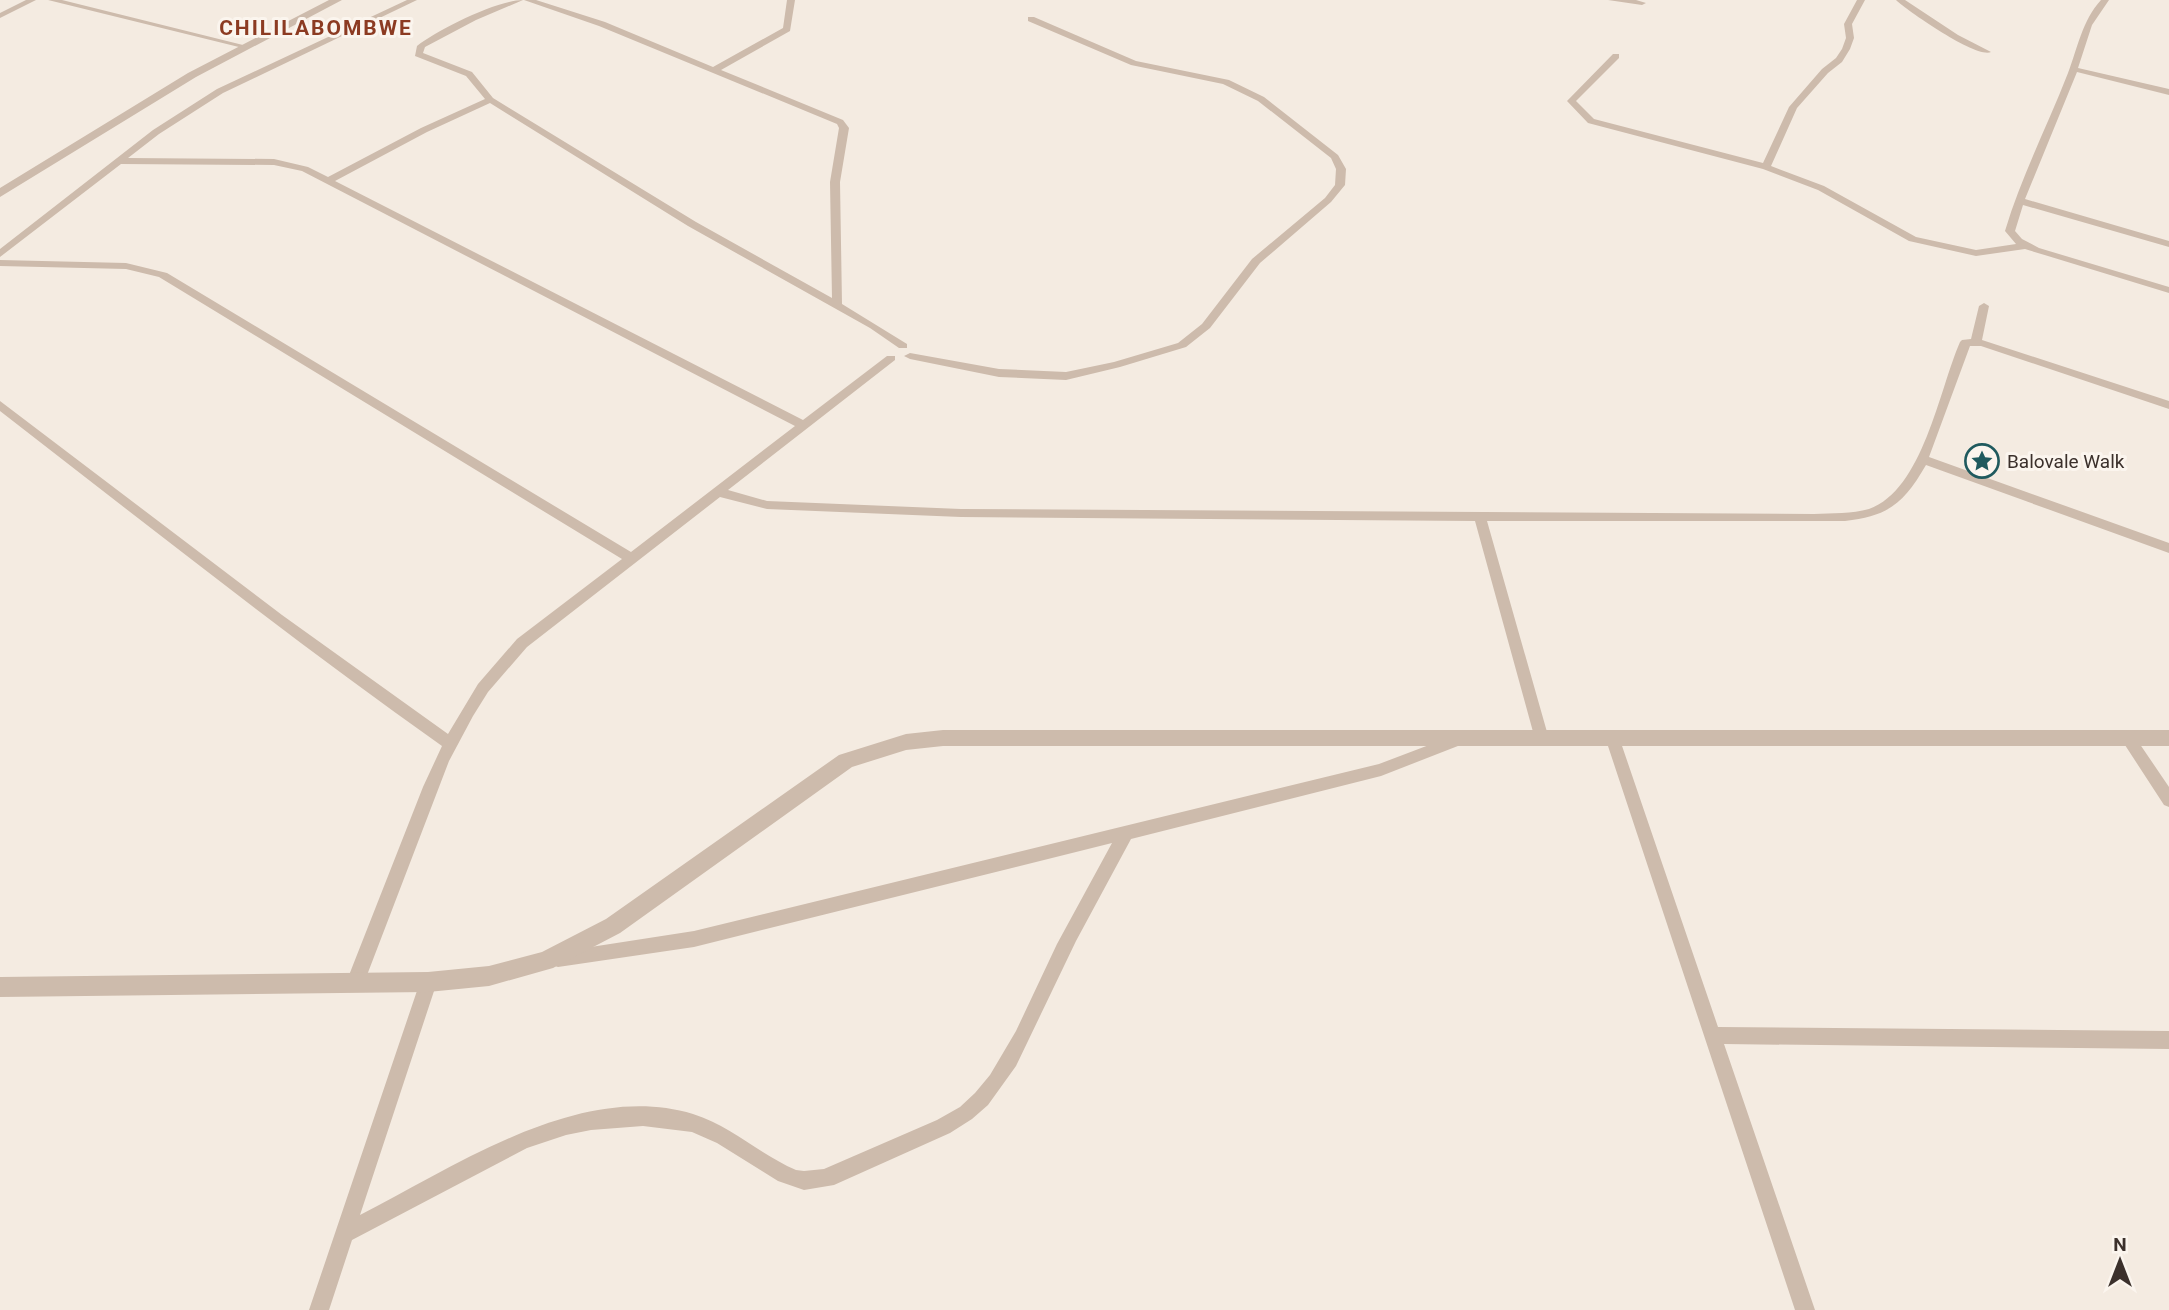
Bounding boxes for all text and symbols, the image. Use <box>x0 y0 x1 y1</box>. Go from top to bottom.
district label: CHILILABOMBWE <box>219 16 413 40</box>
place icon: Balovale Walk <box>1963 442 2001 480</box>
place label: Balovale Walk <box>2007 450 2125 473</box>
north arrow <box>2085 1226 2155 1296</box>
text: N <box>2113 1233 2127 1256</box>

